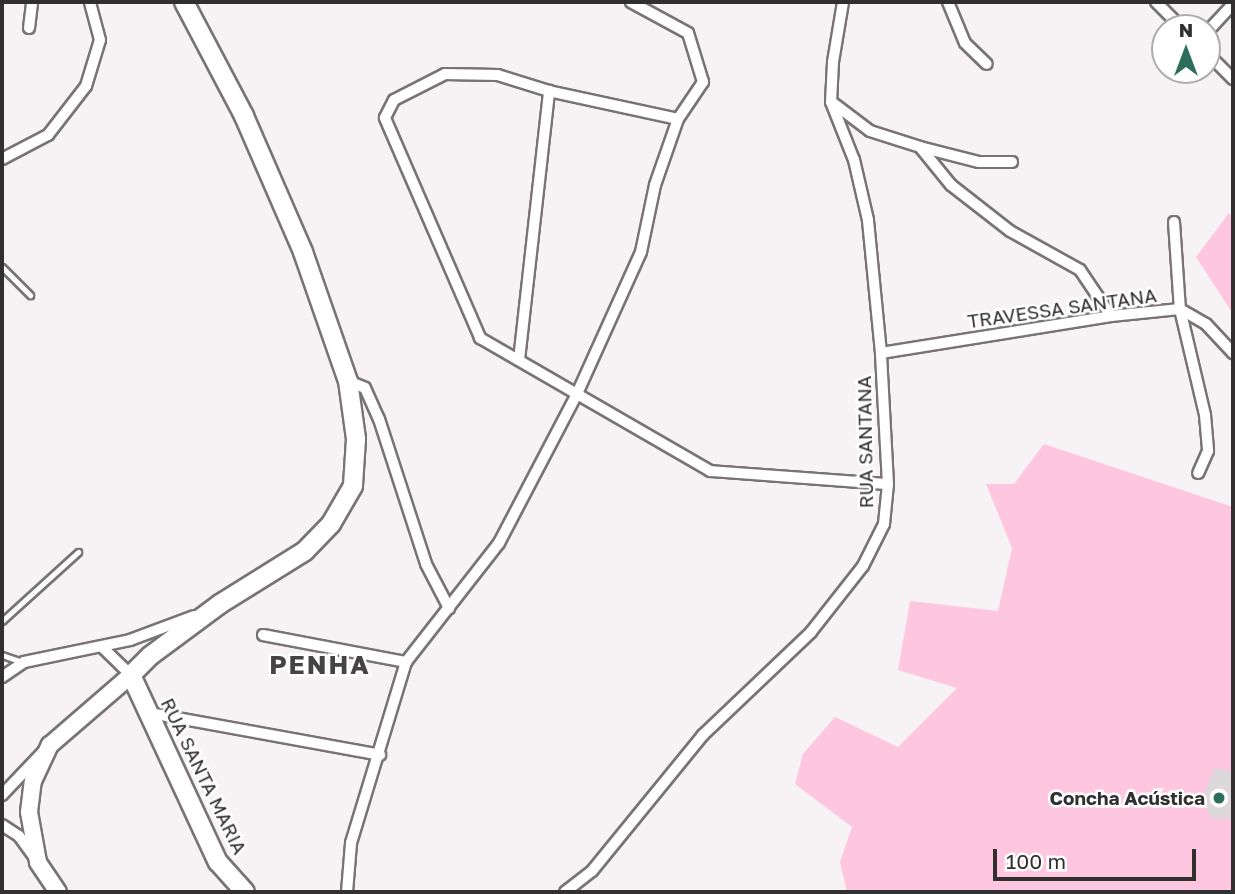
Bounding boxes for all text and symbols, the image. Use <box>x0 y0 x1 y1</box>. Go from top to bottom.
north arrow <box>1151 14 1221 84</box>
text: N <box>1179 18 1193 41</box>
street label: TRAVESSA SANTANA <box>966 283 1158 333</box>
street label: RUA SANTANA <box>852 375 878 509</box>
district label: PENHA <box>270 649 370 681</box>
street label: RUA SANTA MARIA <box>156 694 252 858</box>
place label: Concha Acústica <box>1050 787 1205 809</box>
marker: Concha Acústica <box>1211 790 1227 806</box>
scale bar <box>997 834 1200 878</box>
text: 100 m <box>1006 848 1066 874</box>

